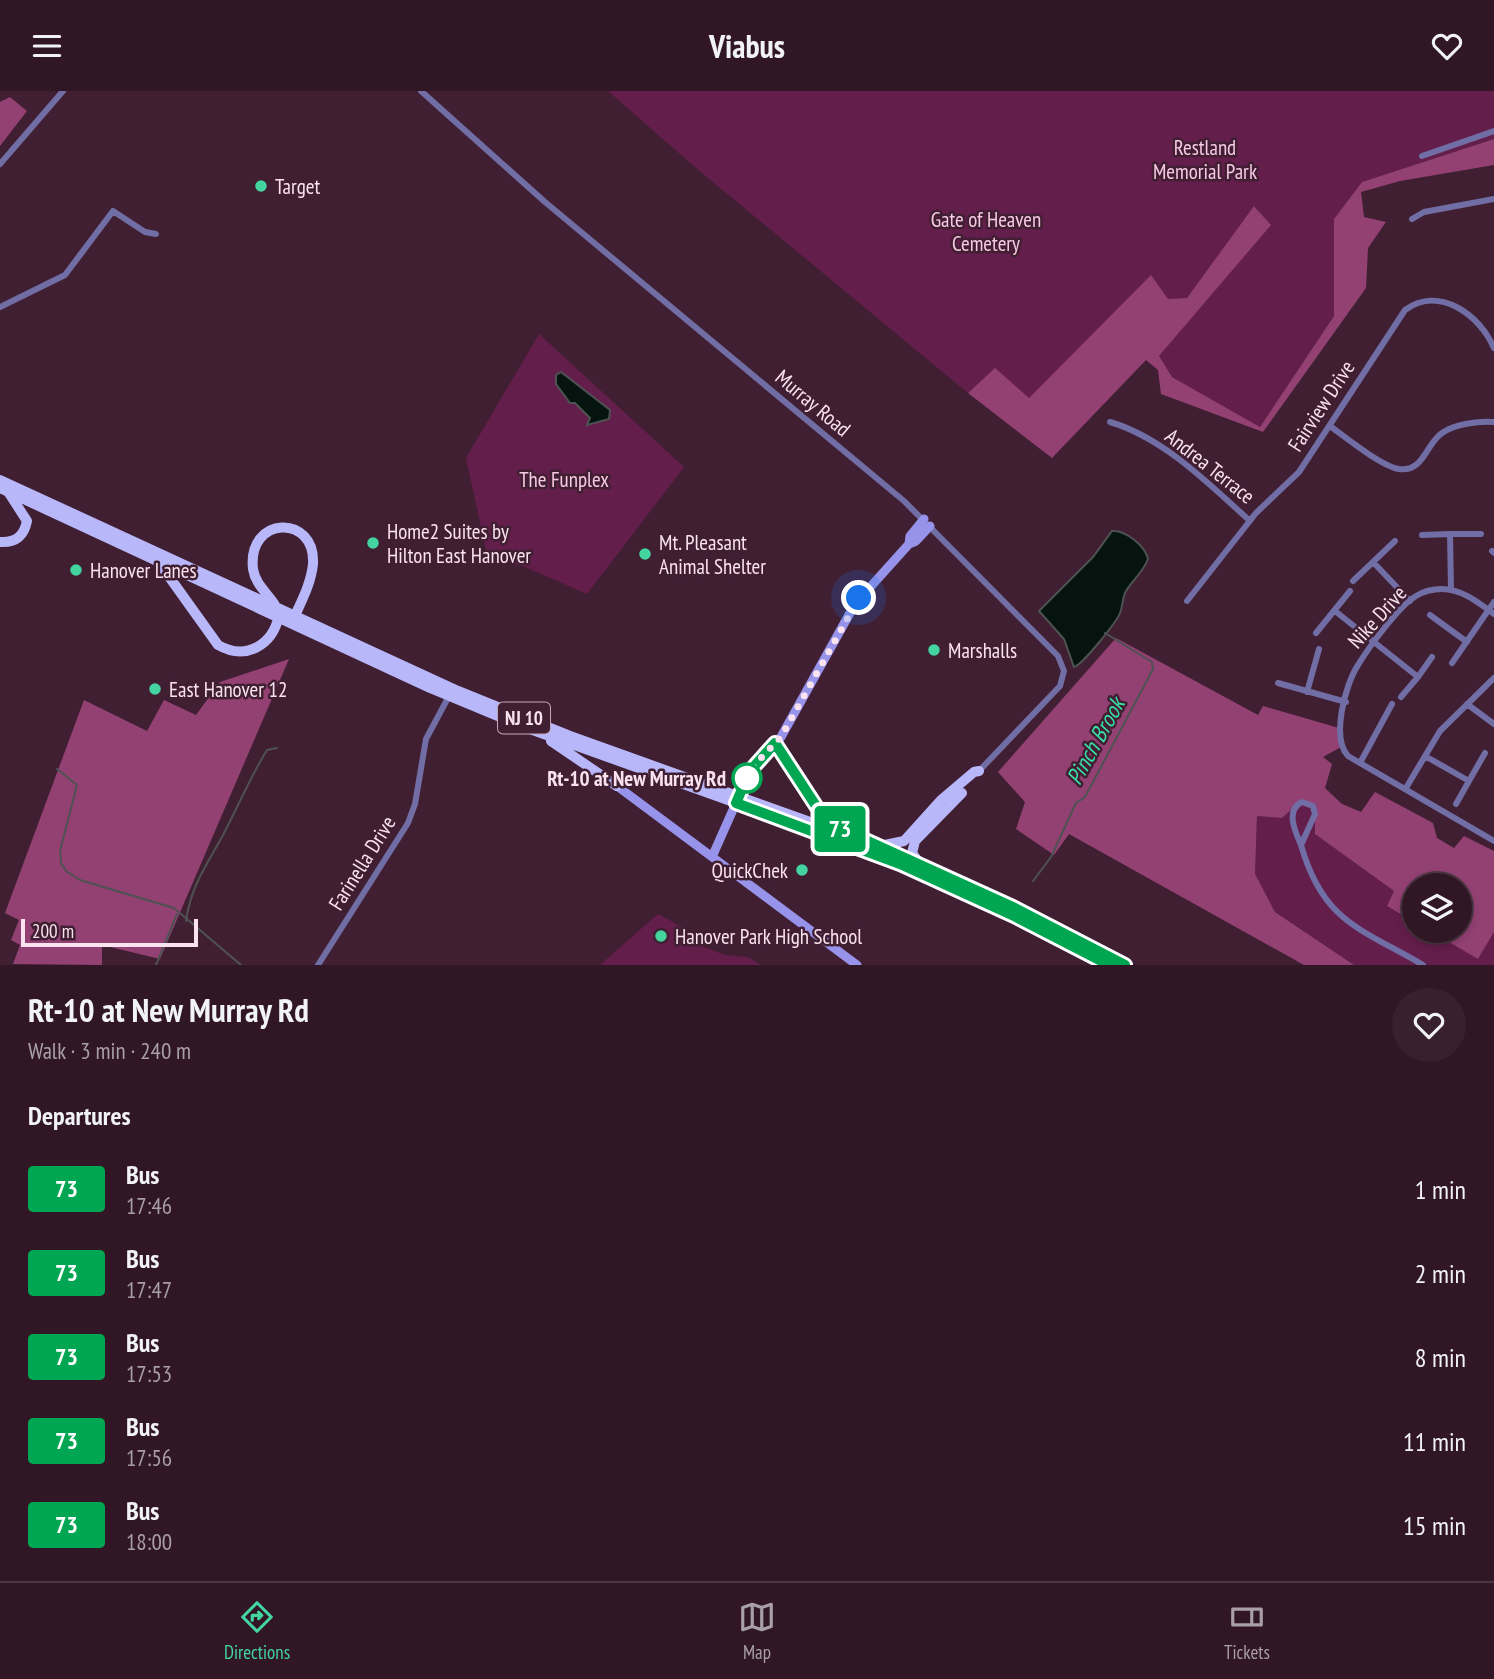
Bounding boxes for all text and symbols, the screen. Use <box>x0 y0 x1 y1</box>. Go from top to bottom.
text: Viabus <box>709 25 785 67</box>
icon: menu <box>28 27 66 65</box>
icon: heart <box>1428 27 1466 65</box>
park label: Restland Memorial Park <box>1153 134 1257 185</box>
place label: Target <box>275 173 321 200</box>
marker: Target <box>253 178 269 194</box>
park label: Gate of Heaven Cemetery <box>931 206 1041 257</box>
street label: Fairview Drive <box>1282 355 1360 457</box>
street label: Murray Road <box>770 364 856 442</box>
street label: Andrea Terrace <box>1160 423 1260 509</box>
park label: The Funplex <box>519 466 609 493</box>
place label: Home2 Suites by Hilton East Hanover <box>387 518 531 569</box>
place label: Mt. Pleasant Animal Shelter <box>659 529 766 580</box>
marker: Home2 Suites by Hilton East Hanover <box>365 535 381 551</box>
marker: Mt. Pleasant Animal Shelter <box>637 546 653 562</box>
place label: Hanover Lanes <box>90 557 197 584</box>
marker: Hanover Lanes <box>68 562 84 578</box>
your location <box>841 580 876 615</box>
street label: Nike Drive <box>1342 580 1412 654</box>
place label: Marshalls <box>948 637 1017 664</box>
marker: Marshalls <box>926 642 942 658</box>
place label: East Hanover 12 <box>169 676 287 703</box>
marker: East Hanover 12 <box>147 681 163 697</box>
water label: Pinch Brook <box>1059 690 1132 789</box>
road number: NJ 10 <box>498 703 550 733</box>
marker: Rt-10 at New Murray Rd <box>732 763 762 793</box>
place label: Rt-10 at New Murray Rd <box>547 765 726 792</box>
line badge: 73 <box>808 806 872 852</box>
street label: Farinella Drive <box>322 811 402 915</box>
text: 73 <box>829 813 851 844</box>
place label: QuickChek <box>711 857 788 884</box>
marker: QuickChek <box>794 862 810 878</box>
map controls <box>1402 873 1472 943</box>
button: layers <box>1402 873 1472 943</box>
scale bar <box>21 916 198 948</box>
text: 200 m <box>32 919 74 943</box>
place label: Hanover Park High School <box>675 923 862 950</box>
marker: Hanover Park High School <box>653 928 669 944</box>
text: Rt-10 at New Murray Rd <box>28 988 309 1031</box>
button: heart <box>1392 988 1466 1062</box>
text: Walk · 3 min · 240 m <box>28 1036 191 1065</box>
text: Departures <box>28 1099 131 1132</box>
text: Bus <box>126 1158 159 1191</box>
text: 73 <box>55 1173 78 1204</box>
text: 1 min <box>1415 1173 1466 1206</box>
text: 17:46 <box>126 1191 172 1220</box>
text: Bus <box>126 1242 159 1275</box>
text: 73 <box>55 1257 78 1288</box>
text: 2 min <box>1415 1257 1466 1290</box>
text: 17:47 <box>126 1275 172 1304</box>
text: Bus <box>126 1326 159 1359</box>
text: 73 <box>55 1341 78 1372</box>
text: 8 min <box>1415 1341 1466 1374</box>
text: 17:53 <box>126 1359 172 1388</box>
text: Bus <box>126 1410 159 1443</box>
text: 73 <box>55 1425 78 1456</box>
text: 11 min <box>1403 1425 1466 1458</box>
text: 17:56 <box>126 1443 172 1472</box>
text: Bus <box>126 1494 159 1527</box>
text: 73 <box>55 1509 78 1540</box>
text: 15 min <box>1403 1509 1466 1542</box>
text: 18:00 <box>126 1527 172 1556</box>
tab: Directions <box>224 1598 290 1664</box>
tab: Map <box>738 1598 776 1664</box>
tab: Tickets <box>1224 1598 1270 1664</box>

